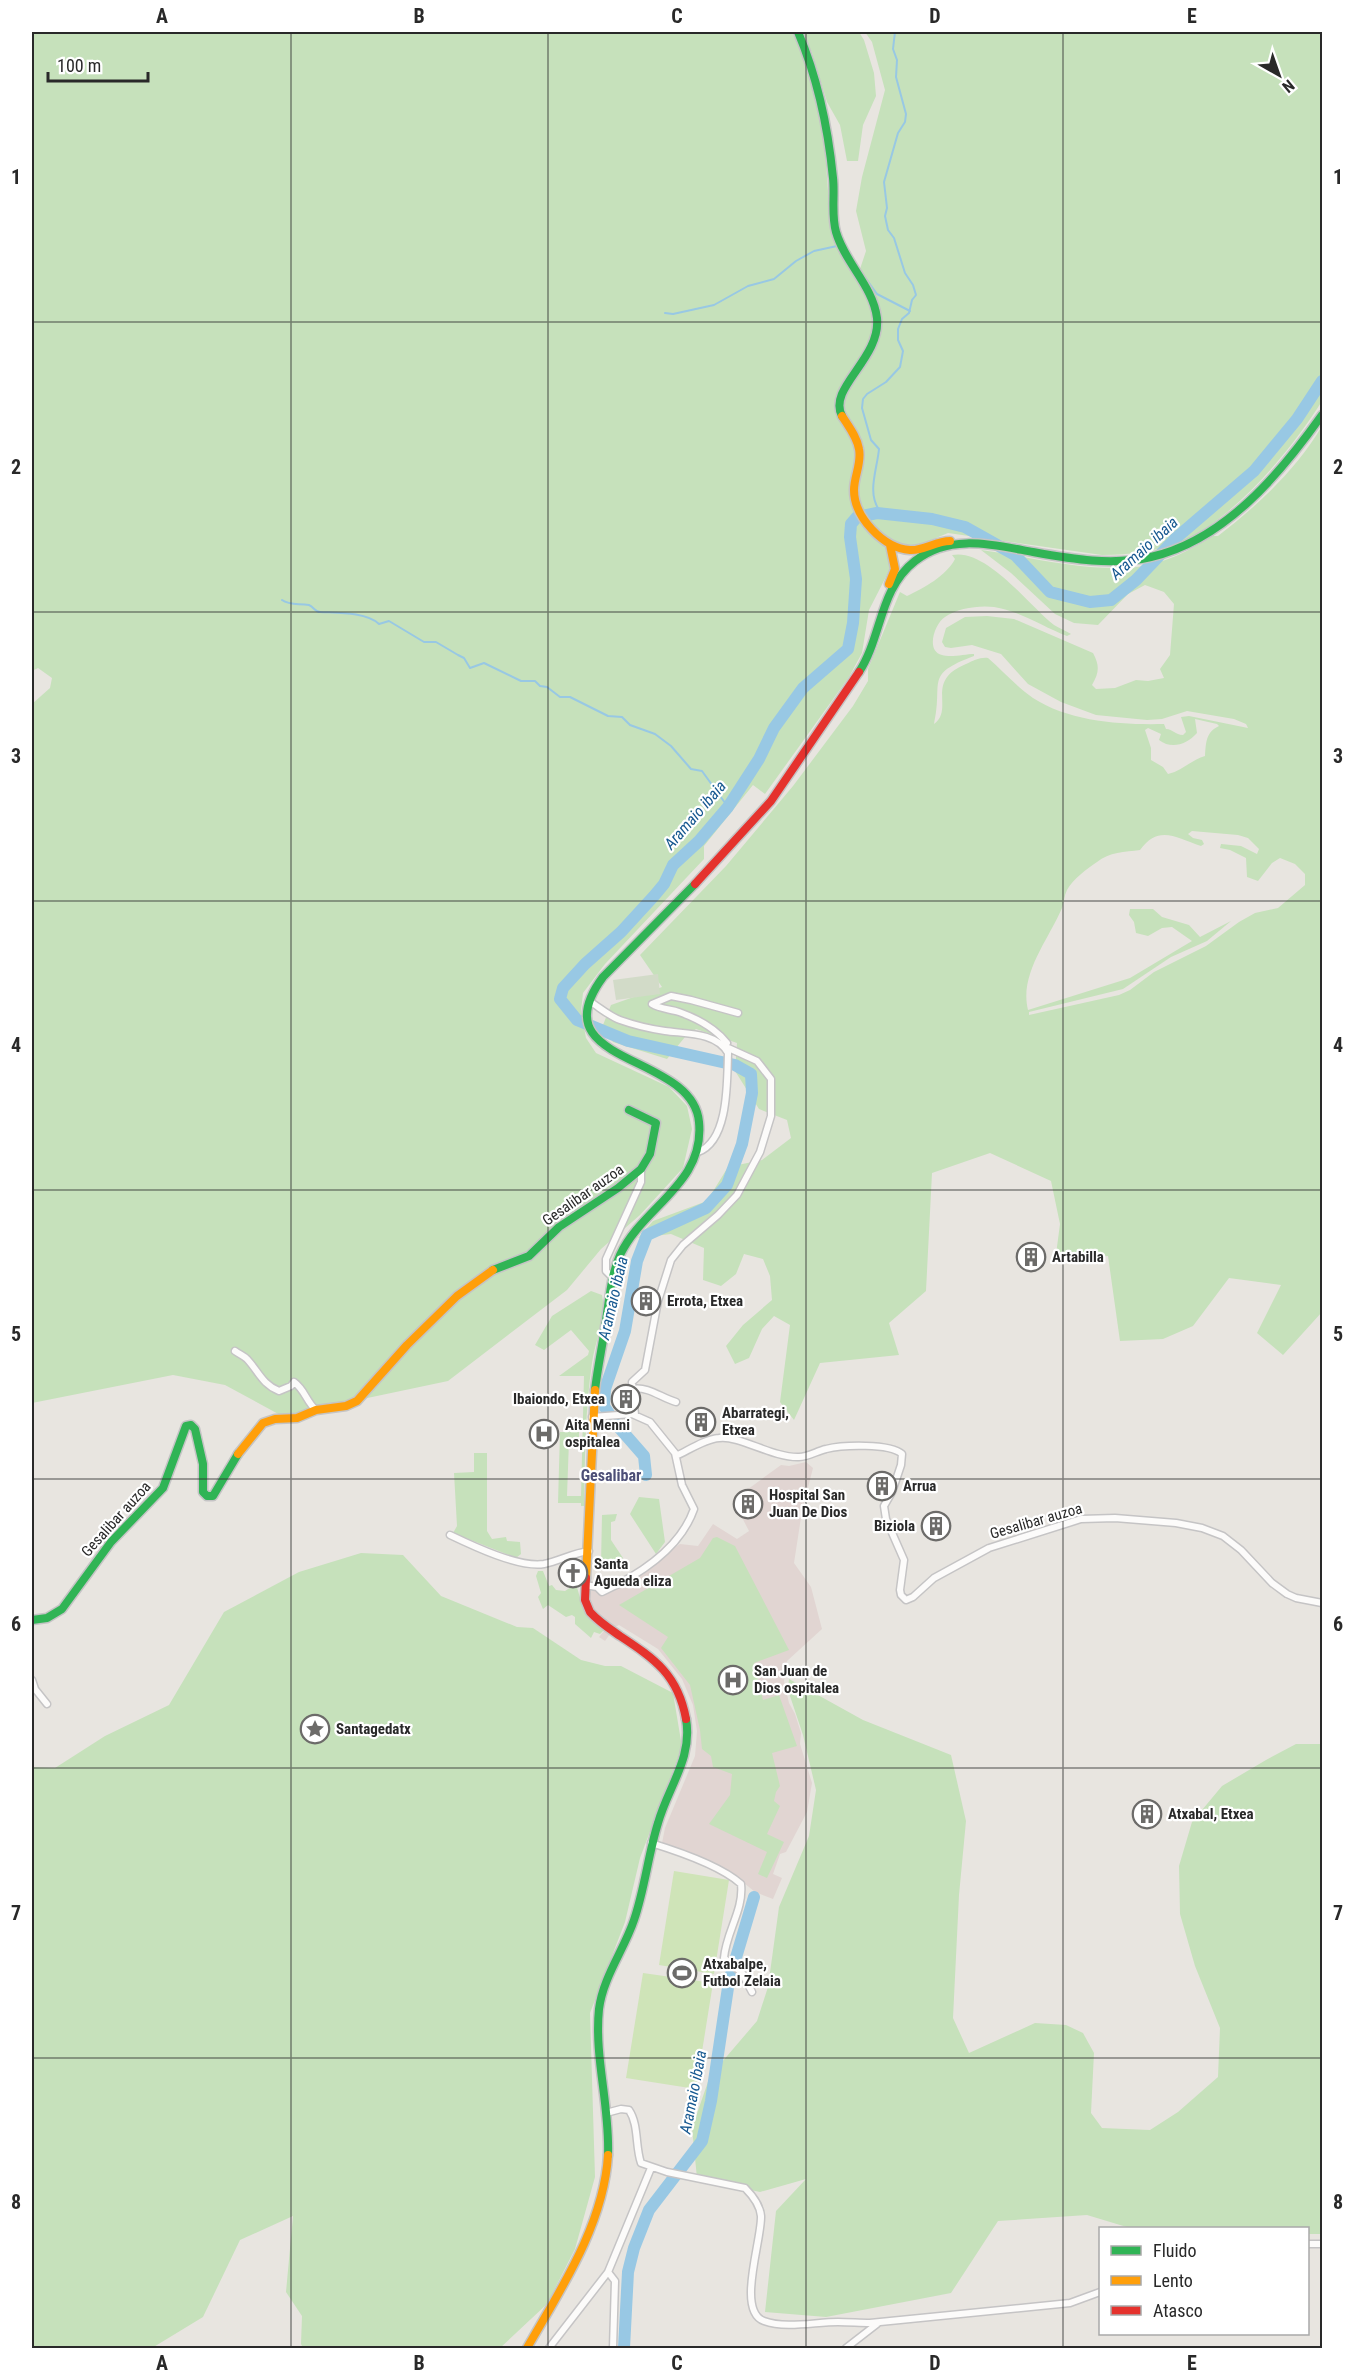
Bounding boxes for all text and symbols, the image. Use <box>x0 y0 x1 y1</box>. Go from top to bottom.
text: A <box>156 4 168 28</box>
text: B <box>413 4 425 28</box>
text: C <box>671 4 683 28</box>
text: D <box>929 4 941 28</box>
text: E <box>1187 4 1197 28</box>
scale bar <box>48 45 148 83</box>
north arrow <box>1249 45 1309 105</box>
text: 100 m <box>57 55 101 76</box>
text: N <box>1278 76 1298 97</box>
text: 1 <box>11 165 21 189</box>
text: 1 <box>1333 165 1343 189</box>
text: 2 <box>11 455 21 479</box>
text: 2 <box>1333 455 1343 479</box>
water label: Aramaio ibaia <box>1105 513 1182 584</box>
text: 3 <box>11 744 21 768</box>
text: 3 <box>1333 744 1343 768</box>
water label: Aramaio ibaia <box>659 777 730 854</box>
text: 4 <box>11 1033 21 1057</box>
text: 4 <box>1333 1033 1343 1057</box>
street label: Gesalibar auzoa <box>539 1160 627 1230</box>
building icon: Artabilla <box>1015 1241 1047 1273</box>
place label: Artabilla <box>1052 1248 1104 1266</box>
water label: Aramaio ibaia <box>594 1255 632 1342</box>
building icon: Errota, Etxea <box>630 1285 662 1317</box>
place label: Errota, Etxea <box>667 1292 743 1310</box>
text: 5 <box>11 1322 21 1346</box>
text: 5 <box>1333 1322 1343 1346</box>
building icon: Ibaiondo, Etxea <box>610 1383 642 1415</box>
place label: Ibaiondo, Etxea <box>513 1390 605 1408</box>
place label: Abarrategi, Etxea <box>722 1404 789 1439</box>
building icon: Abarrategi, Etxea <box>685 1406 717 1438</box>
place label: Aita Menni ospitalea <box>565 1416 630 1451</box>
hospital icon: Aita Menni ospitalea <box>528 1418 560 1450</box>
district label: Gesalibar <box>581 1466 641 1485</box>
building icon: Arrua <box>866 1470 898 1502</box>
place label: Arrua <box>903 1477 936 1495</box>
street label: Gesalibar auzoa <box>78 1478 154 1560</box>
place label: Hospital San Juan De Dios <box>769 1486 847 1521</box>
building icon: Hospital San Juan De Dios <box>732 1488 764 1520</box>
street label: Gesalibar auzoa <box>988 1499 1084 1543</box>
building icon: Biziola <box>920 1510 952 1542</box>
place label: Biziola <box>874 1517 915 1535</box>
place label: Santa Agueda eliza <box>594 1555 672 1590</box>
church icon: Santa Agueda eliza <box>557 1557 589 1589</box>
text: 6 <box>11 1612 21 1636</box>
text: 6 <box>1333 1612 1343 1636</box>
place label: San Juan de Dios ospitalea <box>754 1662 839 1697</box>
hospital icon: San Juan de Dios ospitalea <box>717 1664 749 1696</box>
place icon: Santagedatx <box>299 1713 331 1745</box>
place label: Santagedatx <box>336 1720 411 1738</box>
building icon: Atxabal, Etxea <box>1131 1798 1163 1830</box>
place label: Atxabal, Etxea <box>1168 1805 1254 1823</box>
text: 7 <box>11 1901 21 1925</box>
text: 7 <box>1333 1901 1343 1925</box>
place label: Atxabalpe, Futbol Zelaia <box>703 1955 781 1990</box>
sports icon: Atxabalpe, Futbol Zelaia <box>666 1957 698 1989</box>
water label: Aramaio ibaia <box>675 2049 710 2136</box>
text: 8 <box>11 2190 21 2214</box>
text: 8 <box>1333 2190 1343 2214</box>
legend <box>1099 2227 1309 2335</box>
text: Fluido <box>1153 2240 1197 2261</box>
text: Lento <box>1153 2270 1193 2291</box>
text: Atasco <box>1153 2300 1203 2321</box>
text: A <box>156 2351 168 2375</box>
text: B <box>413 2351 425 2375</box>
text: C <box>671 2351 683 2375</box>
text: D <box>929 2351 941 2375</box>
text: E <box>1187 2351 1197 2375</box>

